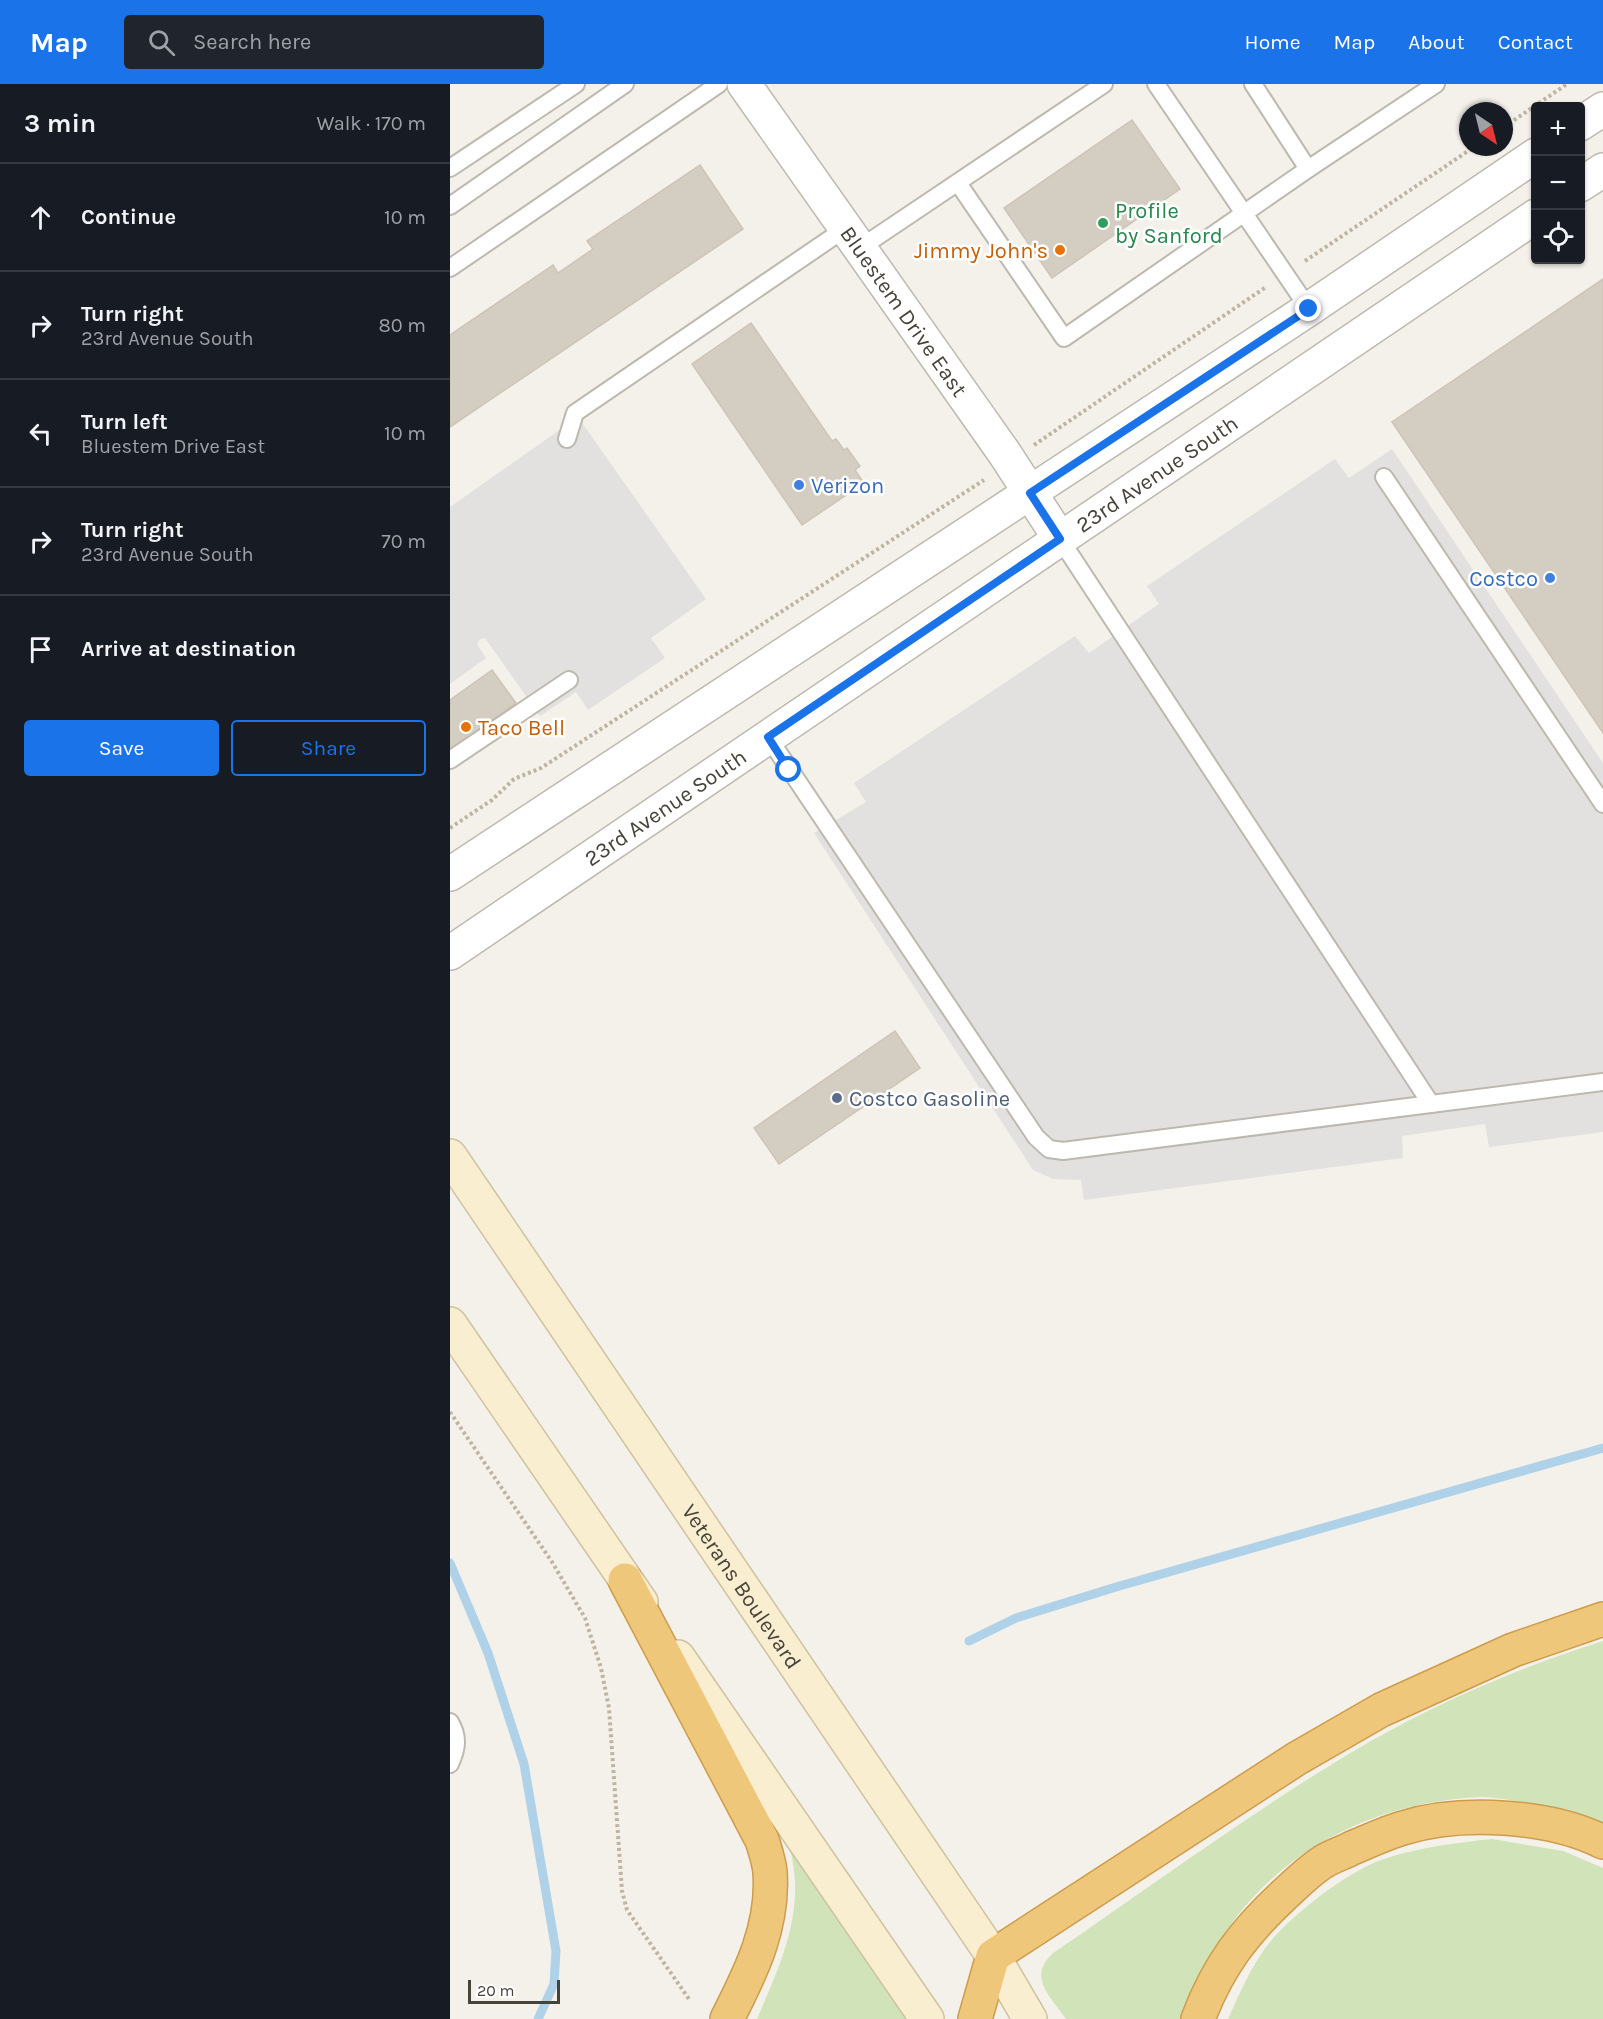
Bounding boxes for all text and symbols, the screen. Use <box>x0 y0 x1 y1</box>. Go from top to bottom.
search box <box>124 15 544 69</box>
text: Map <box>30 26 88 59</box>
icon: search <box>145 26 178 59</box>
text: Search here <box>193 29 311 55</box>
text: Home <box>1245 30 1301 54</box>
text: Map <box>1334 30 1375 54</box>
text: About <box>1408 30 1465 54</box>
text: Contact <box>1498 30 1573 54</box>
north arrow <box>1459 102 1513 156</box>
map controls <box>1531 102 1585 264</box>
button: + <box>1531 102 1585 156</box>
text: 3 min <box>24 108 96 139</box>
text: Walk · 170 m <box>316 112 426 135</box>
button: − <box>1531 156 1585 210</box>
place label: Profile by Sanford <box>1115 198 1223 249</box>
icon: ahead <box>24 201 57 234</box>
text: Continue <box>81 204 176 230</box>
text: 10 m <box>384 206 426 229</box>
button: locate <box>1531 210 1585 264</box>
marker: Profile by Sanford <box>1096 216 1110 230</box>
street label: Bluestem Drive East <box>834 222 972 402</box>
place label: Jimmy John's <box>914 238 1048 264</box>
marker: Jimmy John's <box>1053 243 1067 257</box>
route end <box>1295 295 1321 321</box>
text: Turn right <box>81 301 184 327</box>
icon: right <box>24 309 57 342</box>
text: 80 m <box>378 314 426 337</box>
text: 23rd Avenue South <box>81 327 254 350</box>
text: Turn left <box>81 409 168 435</box>
street label: 23rd Avenue South <box>1071 410 1243 538</box>
icon: left <box>24 417 57 450</box>
text: 10 m <box>384 422 426 445</box>
text: Bluestem Drive East <box>81 435 265 458</box>
place label: Verizon <box>811 473 884 499</box>
marker: Verizon <box>792 478 806 492</box>
text: Turn right <box>81 517 184 543</box>
icon: right <box>24 525 57 558</box>
text: 70 m <box>381 530 426 553</box>
text: 23rd Avenue South <box>81 543 254 566</box>
place label: Costco <box>1469 566 1538 592</box>
marker: Costco <box>1543 571 1557 585</box>
icon: arrive <box>24 633 57 666</box>
text: Arrive at destination <box>81 636 296 662</box>
place label: Taco Bell <box>478 715 565 741</box>
button: Save <box>24 720 219 776</box>
button: Share <box>231 720 426 776</box>
marker: Taco Bell <box>459 720 473 734</box>
street label: 23rd Avenue South <box>580 744 752 872</box>
route start <box>775 756 801 782</box>
place label: Costco Gasoline <box>849 1086 1010 1112</box>
marker: Costco Gasoline <box>830 1091 844 1105</box>
street label: Veterans Boulevard <box>676 1499 806 1674</box>
scale bar <box>468 1977 560 2004</box>
text: 20 m <box>477 1981 515 2000</box>

